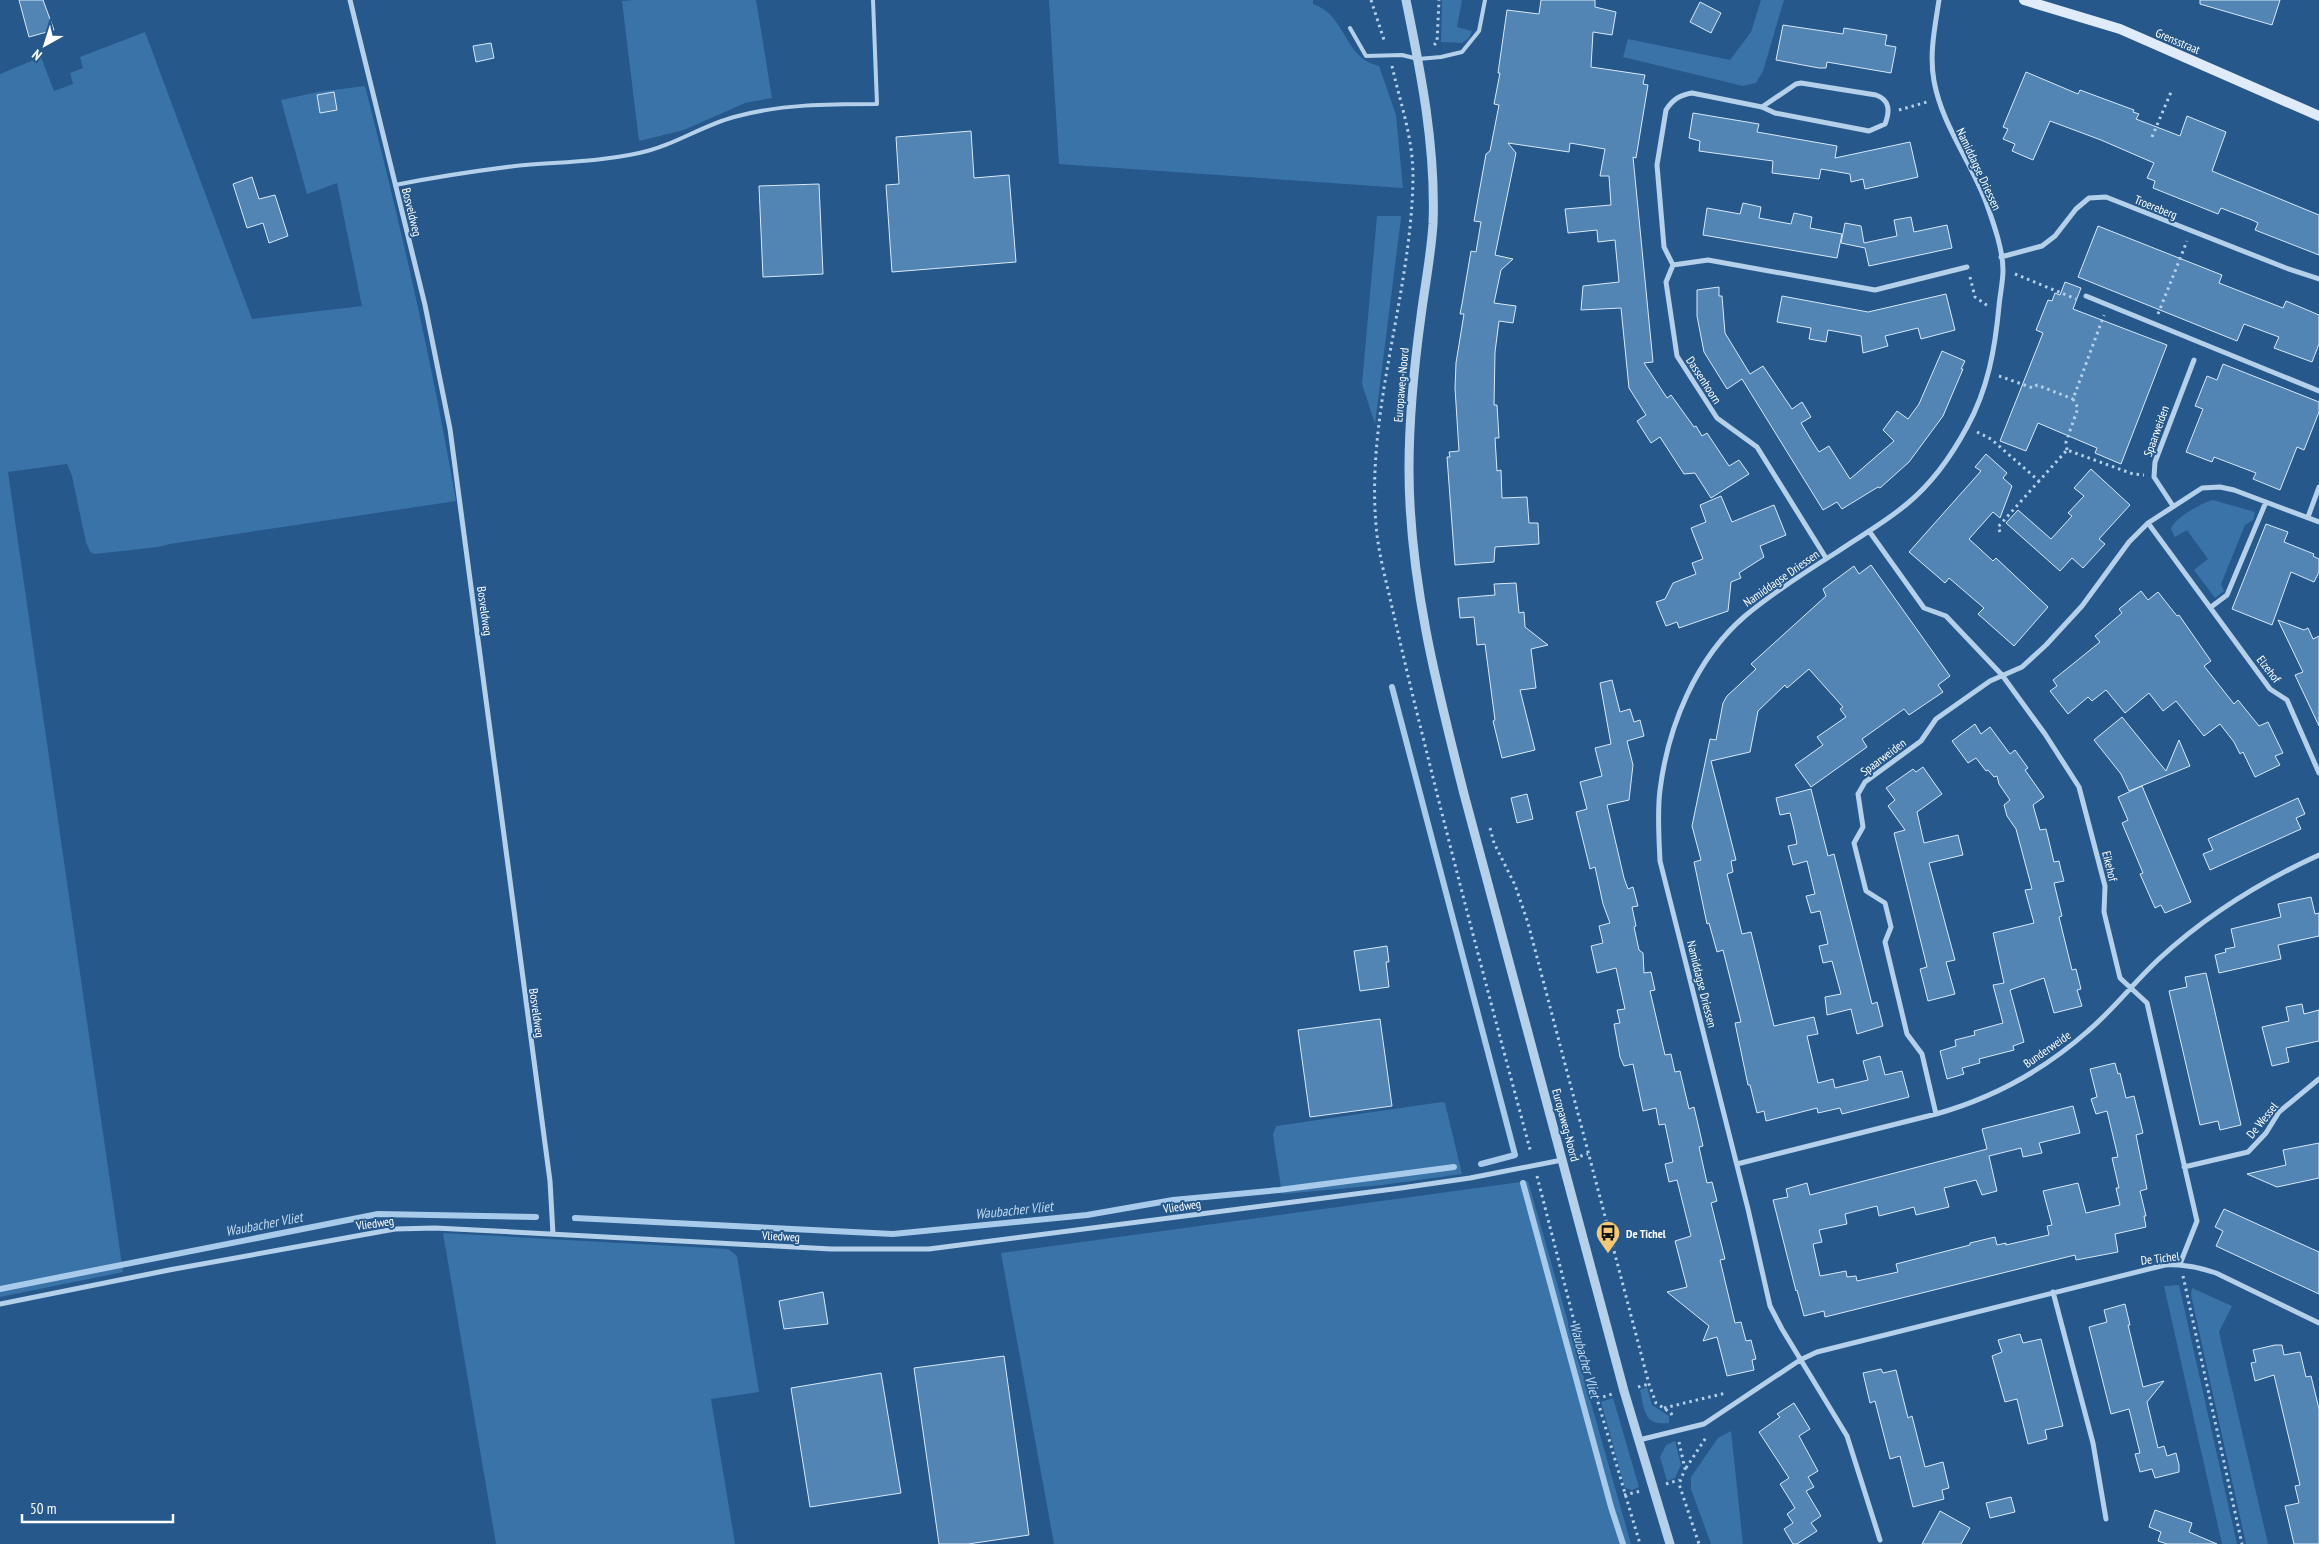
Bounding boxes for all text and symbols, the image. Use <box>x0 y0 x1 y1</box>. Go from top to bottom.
north arrow <box>20 20 70 70</box>
street label: Grensstraat <box>2153 25 2203 57</box>
text: N <box>28 46 45 64</box>
street label: Namiddagse Driessen <box>1953 125 2005 213</box>
street label: Bosveldweg <box>399 186 425 238</box>
street label: Troereberg <box>2132 192 2180 222</box>
street label: Europaweg-Noord <box>1390 347 1412 423</box>
street label: Dassenhoorn <box>1683 353 1725 407</box>
street label: Spaarweiden <box>2140 403 2172 459</box>
street label: Namiddagse Driessen <box>1740 546 1822 610</box>
street label: Bosveldweg <box>474 585 496 637</box>
street label: Elzehof <box>2254 652 2285 686</box>
street label: Spaarweiden <box>1857 735 1909 779</box>
street label: Eikehof <box>2099 849 2121 884</box>
street label: Namiddagse Driessen <box>1684 939 1720 1029</box>
street label: Bosveldweg <box>526 987 548 1039</box>
street label: Bunderweide <box>2020 1027 2074 1071</box>
street label: Europaweg-Noord <box>1549 1087 1583 1163</box>
street label: De Wessel <box>2243 1099 2281 1141</box>
street label: Vliedweg <box>1161 1196 1202 1216</box>
water label: Waubacher Vliet <box>974 1197 1056 1223</box>
water label: Waubacher Vliet <box>224 1207 306 1240</box>
street label: Vliedweg <box>354 1213 395 1233</box>
bus stop icon: De Tichel <box>1595 1220 1621 1254</box>
place label: De Tichel <box>1626 1226 1666 1241</box>
street label: Vliedweg <box>761 1227 800 1244</box>
street label: De Tichel <box>2140 1248 2180 1268</box>
water label: Waubacher Vliet <box>1566 1320 1605 1402</box>
scale bar <box>22 1492 174 1524</box>
text: 50 m <box>30 1499 56 1518</box>

